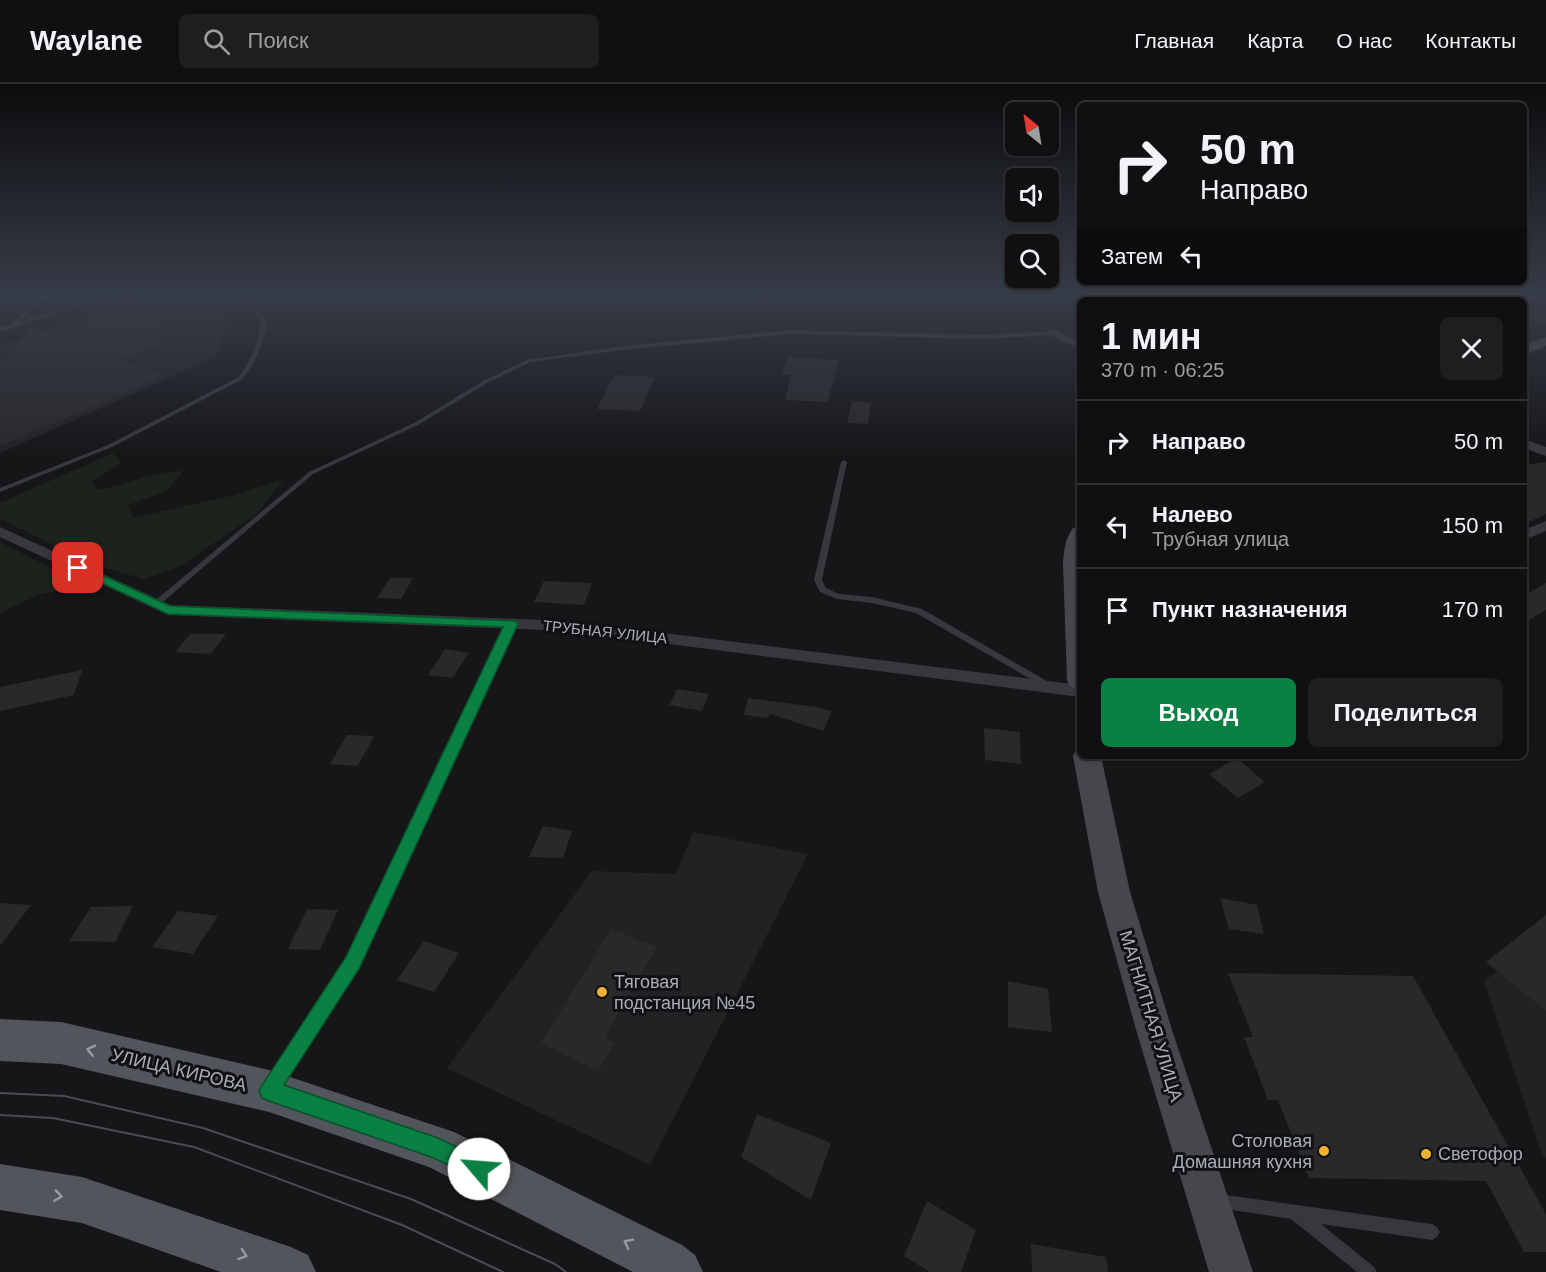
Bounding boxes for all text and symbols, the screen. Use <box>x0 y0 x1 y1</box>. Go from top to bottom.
search box <box>179 14 599 68</box>
text: Waylane <box>30 25 143 56</box>
icon: search <box>200 25 233 58</box>
text: Поиск <box>248 28 309 53</box>
text: Главная <box>1134 29 1214 52</box>
text: Карта <box>1247 29 1303 52</box>
text: О нас <box>1336 29 1392 52</box>
text: Контакты <box>1425 29 1516 52</box>
north arrow <box>1005 102 1059 156</box>
map controls <box>1005 102 1059 288</box>
icon: right <box>1101 126 1179 204</box>
text: 50 m <box>1200 126 1296 173</box>
button: sound <box>1005 168 1059 222</box>
text: Направо <box>1200 175 1308 205</box>
button: search <box>1005 234 1059 288</box>
icon: left <box>1175 240 1208 273</box>
text: Затем <box>1101 244 1163 269</box>
text: 1 мин <box>1101 316 1202 357</box>
button: close <box>1440 317 1503 380</box>
text: 370 m · 06:25 <box>1101 359 1224 381</box>
icon: right <box>1101 426 1134 459</box>
text: Направо <box>1152 429 1246 454</box>
text: 50 m <box>1454 429 1503 454</box>
text: Налево <box>1152 502 1233 527</box>
icon: left <box>1101 510 1134 543</box>
text: 150 m <box>1442 513 1503 538</box>
text: Трубная улица <box>1152 528 1289 550</box>
pin <box>52 542 103 593</box>
icon: arrive <box>61 551 94 584</box>
icon: arrive <box>1101 594 1134 627</box>
text: Пункт назначения <box>1152 597 1348 622</box>
text: 170 m <box>1442 597 1503 622</box>
street label: ТРУБНАЯ УЛИЦА <box>542 617 668 646</box>
button: Выход <box>1101 678 1296 747</box>
button: Поделиться <box>1308 678 1503 747</box>
street label: МАГНИТНАЯ УЛИЦА <box>1115 928 1187 1104</box>
place label: Тяговая подстанция №45 <box>614 972 755 1013</box>
marker: Тяговая подстанция №45 <box>595 985 609 999</box>
one-way arrow <box>87 1044 97 1057</box>
street label: УЛИЦА КИРОВА <box>109 1045 249 1095</box>
place label: Столовая Домашняя кухня <box>1173 1131 1312 1172</box>
position arrow <box>447 1137 511 1201</box>
marker: Столовая Домашняя кухня <box>1317 1144 1331 1158</box>
place label: Светофор <box>1438 1144 1523 1164</box>
marker: Светофор <box>1419 1147 1433 1161</box>
one-way arrow <box>53 1189 62 1201</box>
one-way arrow <box>623 1239 634 1251</box>
one-way arrow <box>237 1248 248 1261</box>

